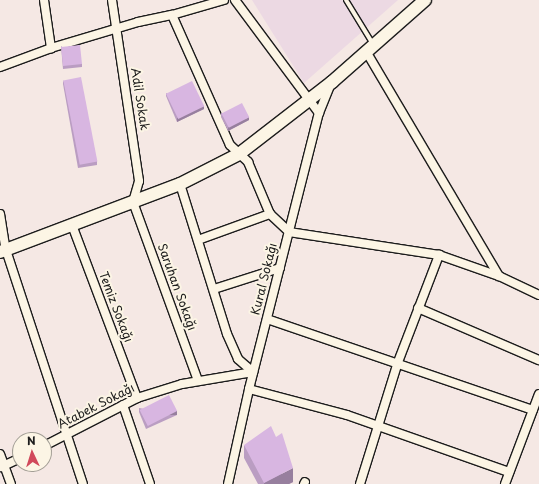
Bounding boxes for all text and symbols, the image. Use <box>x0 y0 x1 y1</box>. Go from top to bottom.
street label: Adil Sokak <box>128 67 152 131</box>
street label: Kural Sokağı <box>248 241 280 317</box>
street label: Saruhan Sokağı <box>155 242 199 332</box>
street label: Temiz Sokağı <box>96 270 136 344</box>
street label: Atabek Sokağı <box>55 380 137 432</box>
north arrow <box>12 432 52 472</box>
text: N <box>26 432 36 449</box>

